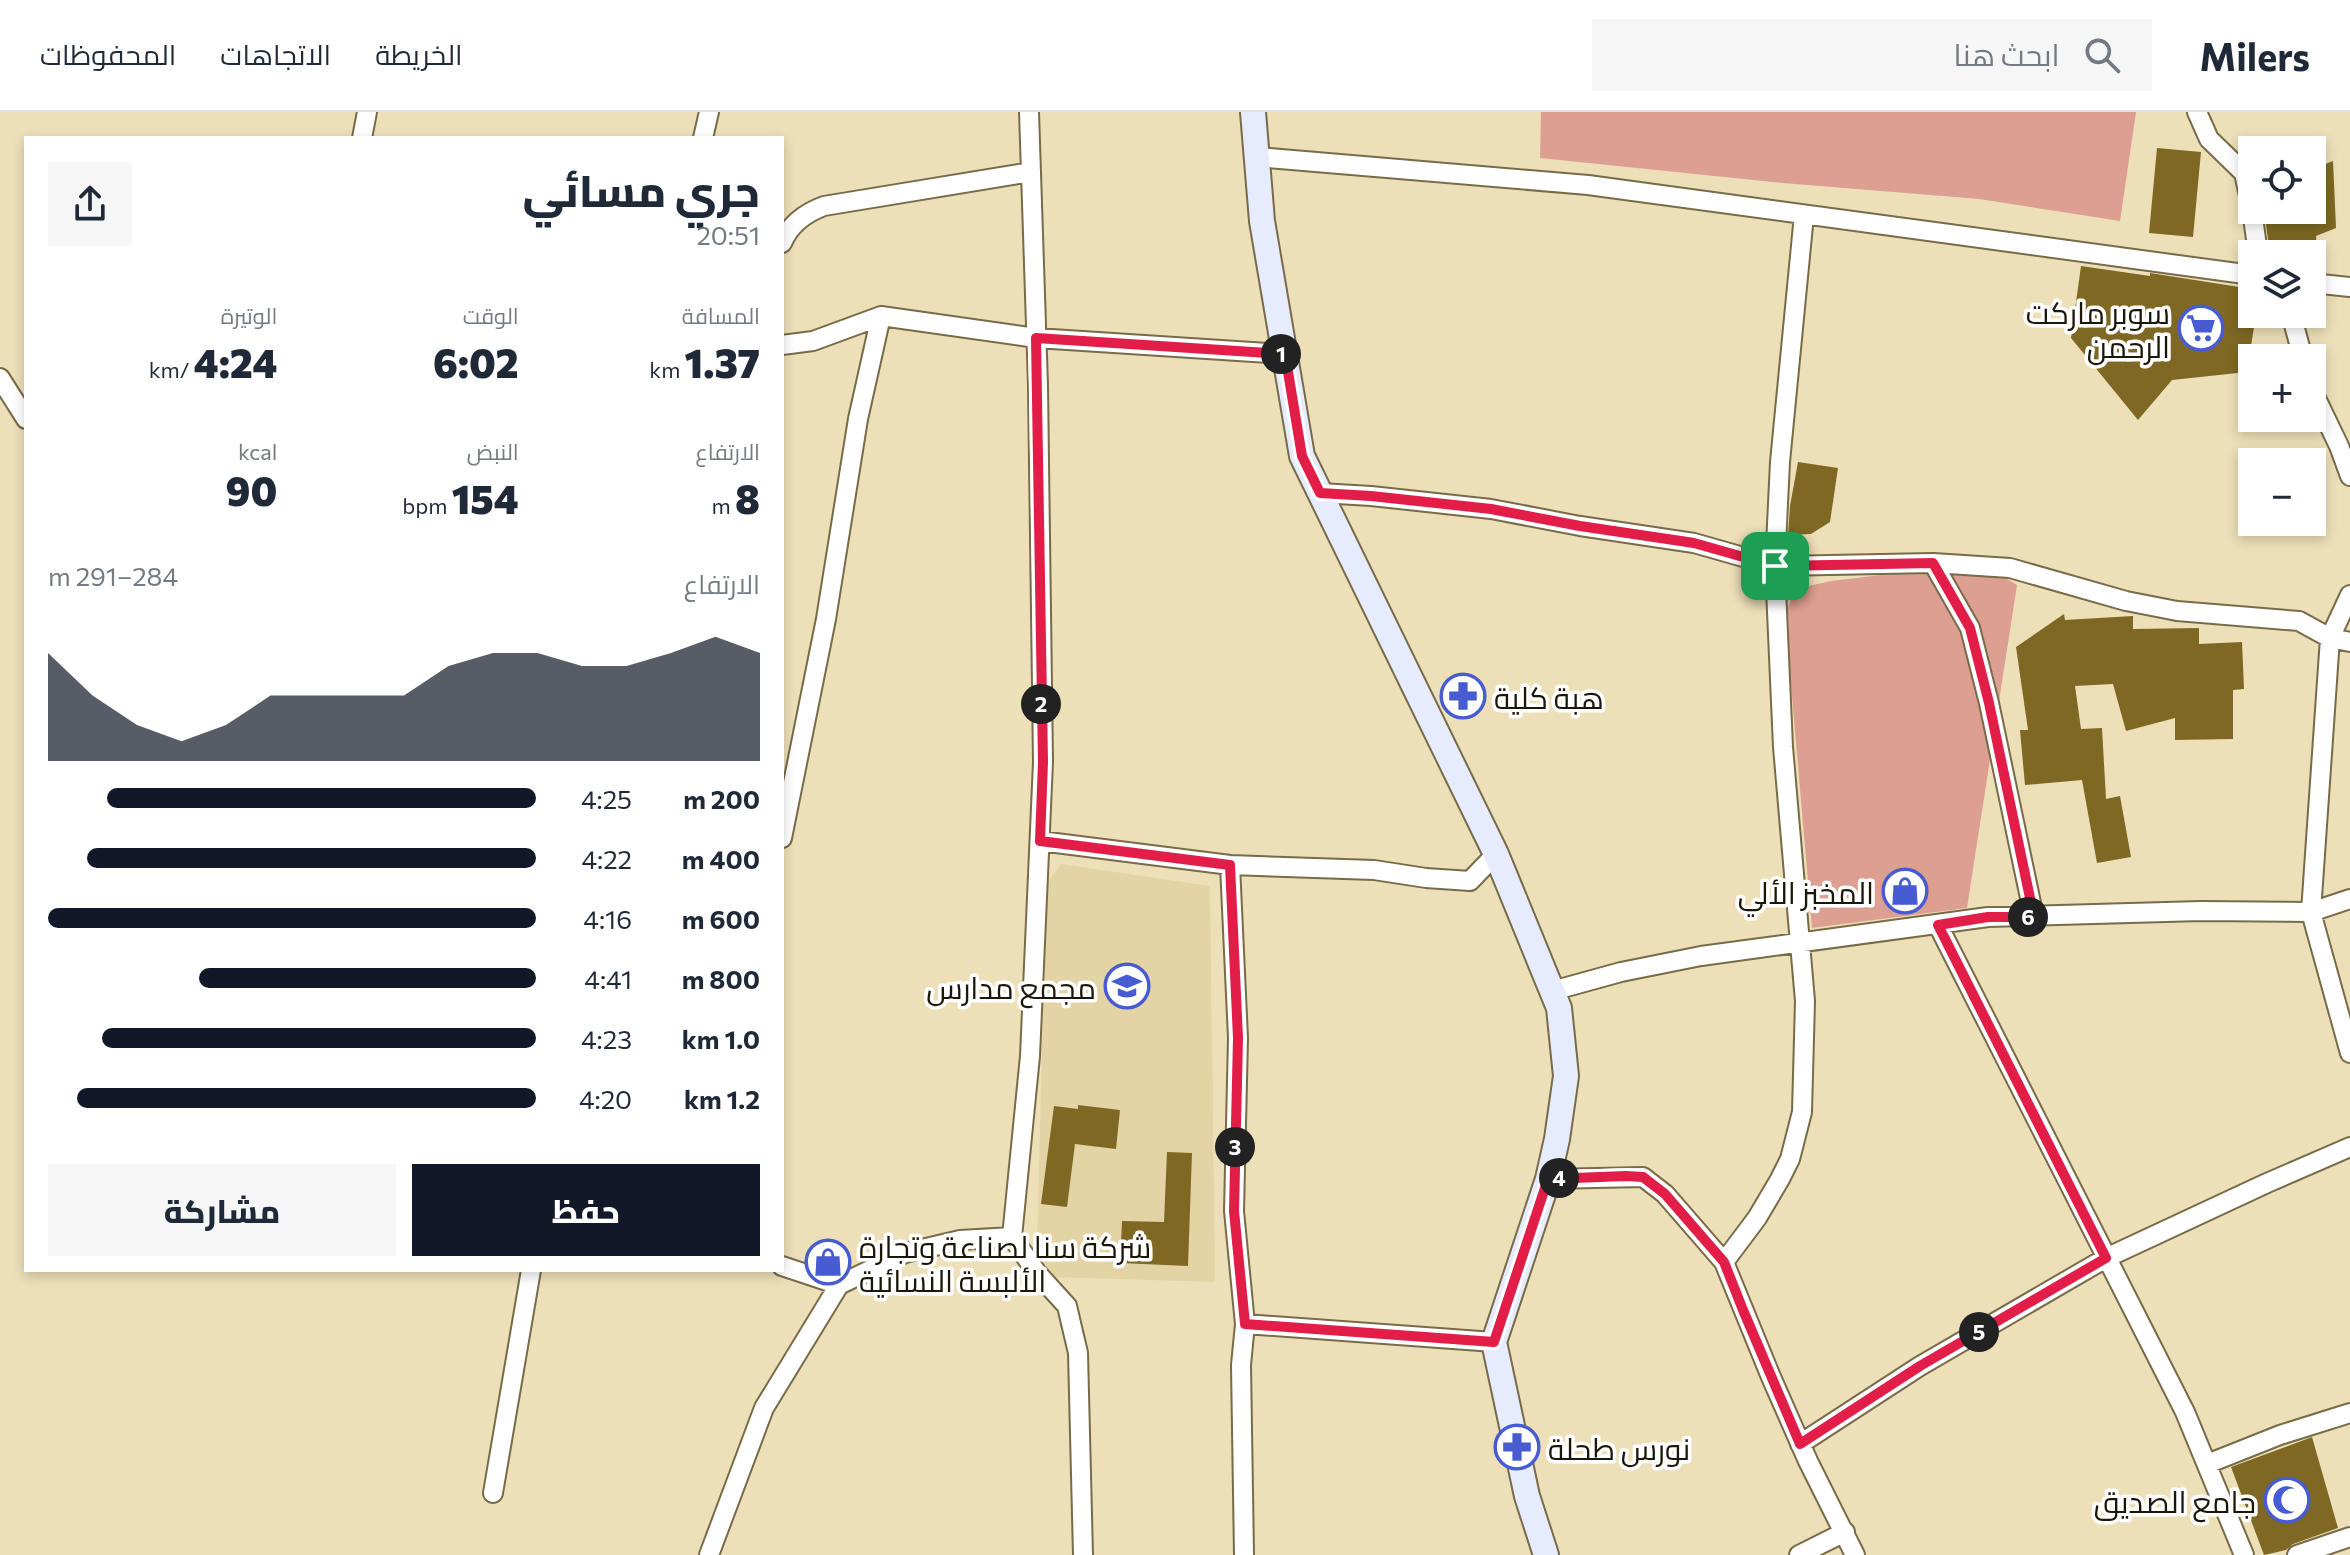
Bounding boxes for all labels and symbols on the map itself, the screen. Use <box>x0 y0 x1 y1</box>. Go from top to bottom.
place label: سوبر ماركت الرحمن <box>2026 293 2170 366</box>
supermarket icon: سوبر ماركت الرحمن <box>2177 304 2225 352</box>
pin: 1 <box>1261 334 1301 374</box>
pin <box>1741 532 1809 600</box>
pharmacy icon: هبة كلية <box>1439 672 1487 720</box>
place label: هبة كلية <box>1494 678 1604 715</box>
pin: 2 <box>1021 684 1061 724</box>
shop icon: المخبز الألي <box>1881 867 1929 915</box>
place label: المخبز الألي <box>1738 873 1874 917</box>
pin: 6 <box>2008 897 2048 937</box>
school or university icon: مجمع مدارس <box>1103 962 1151 1010</box>
place label: مجمع مدارس <box>926 968 1096 1009</box>
pin: 3 <box>1215 1127 1255 1167</box>
pin: 4 <box>1539 1158 1579 1198</box>
place label: شركة سنا لصناعة وتجارة الألبسة النسائية <box>859 1227 1151 1298</box>
shop icon: شركة سنا لصناعة وتجارة الألبسة النسائية <box>804 1238 852 1286</box>
pin: 5 <box>1959 1312 1999 1352</box>
pharmacy icon: نورس طحلة <box>1493 1423 1541 1471</box>
place label: نورس طحلة <box>1548 1429 1690 1468</box>
mosque icon: جامع الصديق <box>2263 1476 2311 1524</box>
place label: جامع الصديق <box>2094 1482 2256 1523</box>

